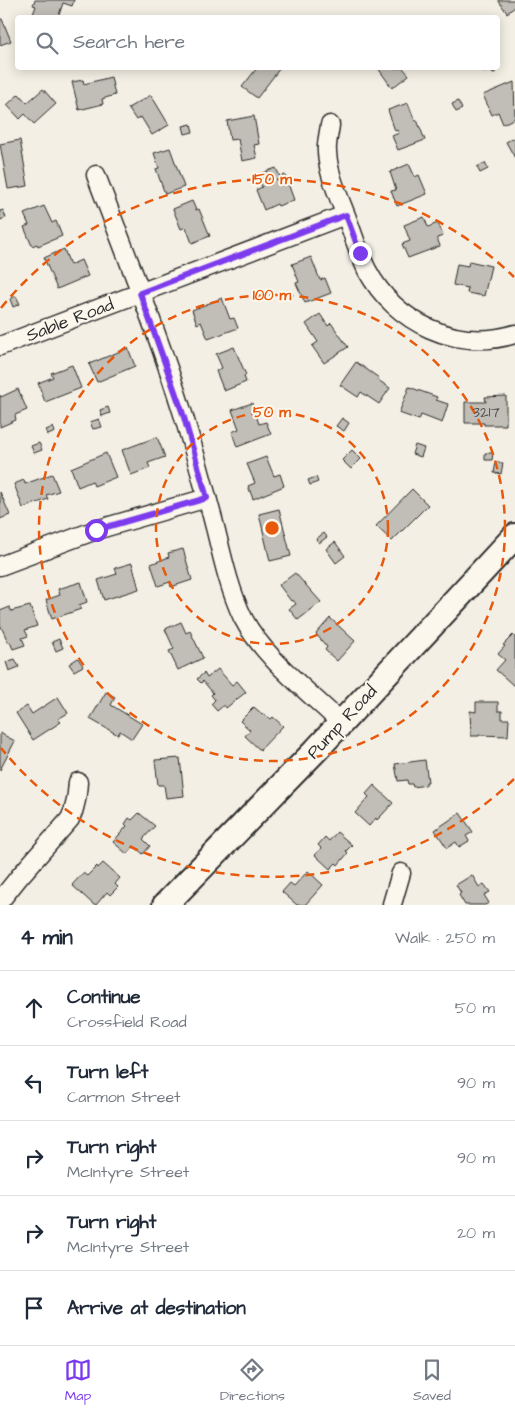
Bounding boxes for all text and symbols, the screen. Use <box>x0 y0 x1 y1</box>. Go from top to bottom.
search box <box>15 15 500 70</box>
icon: search <box>33 29 61 57</box>
text: Search here <box>73 29 185 56</box>
text: 150 m <box>252 169 292 190</box>
route end <box>349 242 372 265</box>
text: 100 m <box>253 285 292 306</box>
street label: Sable Road <box>23 292 117 348</box>
text: 50 m <box>253 402 291 423</box>
house number: 3217 <box>472 402 500 423</box>
route start <box>85 519 108 542</box>
centre of rings <box>263 519 281 537</box>
street label: Pump Road <box>301 679 383 765</box>
text: 4 min <box>20 923 73 952</box>
text: Walk · 250 m <box>395 927 495 949</box>
text: Continue <box>67 984 141 1011</box>
icon: ahead <box>20 994 48 1022</box>
text: 50 m <box>455 997 495 1019</box>
text: Crossfield Road <box>67 1011 187 1033</box>
text: Turn left <box>67 1059 148 1086</box>
icon: left <box>20 1069 48 1097</box>
text: 90 m <box>457 1072 495 1094</box>
text: Carmon Street <box>67 1086 181 1108</box>
text: Turn right <box>67 1134 156 1161</box>
icon: right <box>20 1144 48 1172</box>
text: 90 m <box>457 1147 495 1169</box>
text: McIntyre Street <box>67 1161 189 1183</box>
text: Turn right <box>67 1209 156 1236</box>
icon: right <box>20 1219 48 1247</box>
text: 20 m <box>457 1222 495 1244</box>
text: McIntyre Street <box>67 1236 189 1258</box>
icon: arrive <box>20 1294 48 1322</box>
text: Arrive at destination <box>67 1295 246 1322</box>
tab: Map <box>64 1356 92 1406</box>
tab: Directions <box>220 1356 285 1406</box>
tab: Saved <box>413 1356 451 1406</box>

